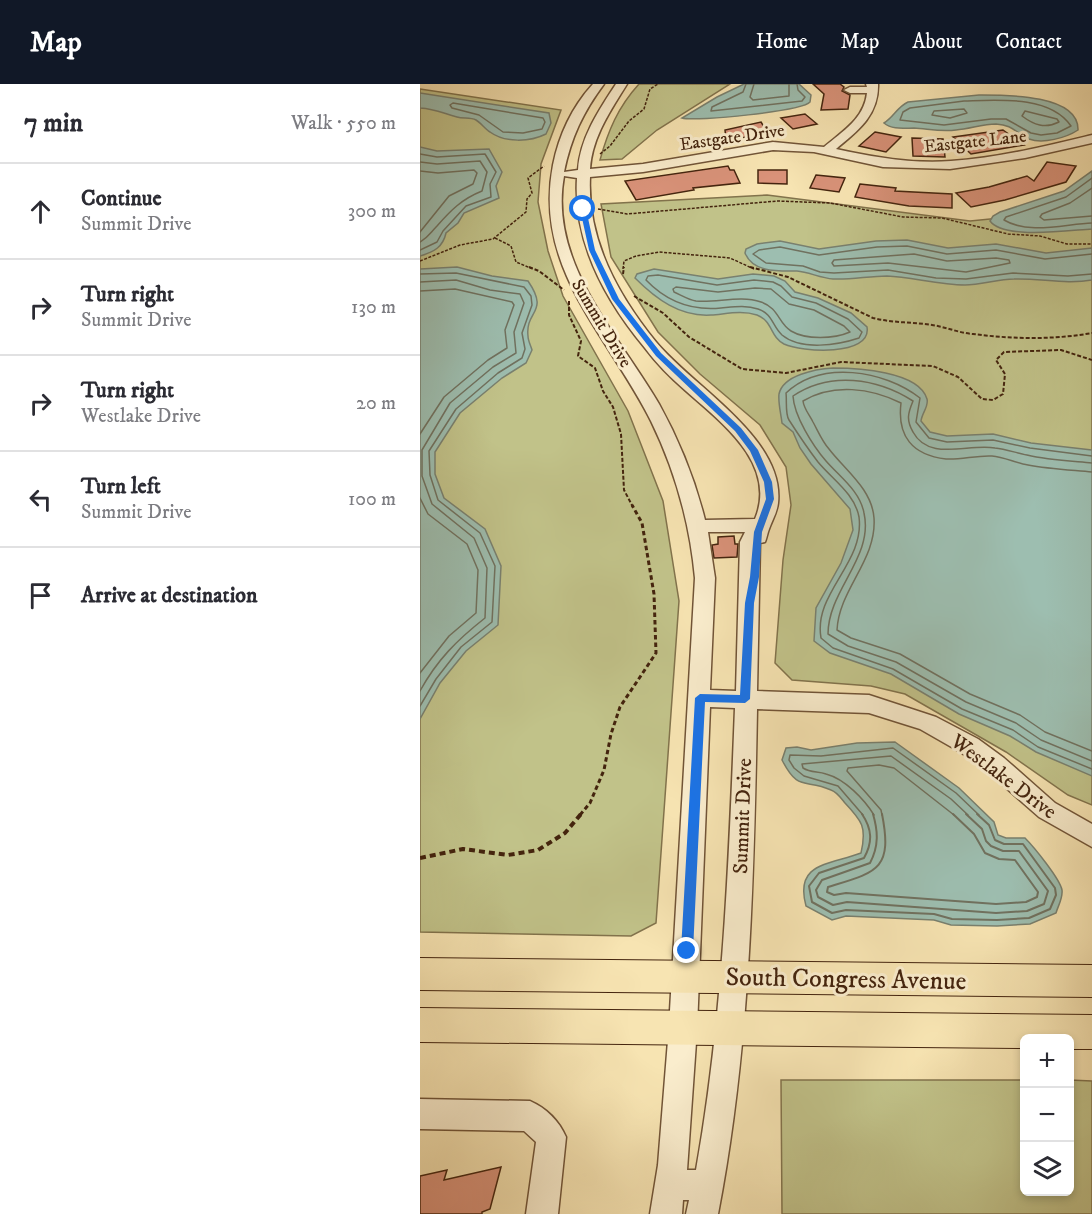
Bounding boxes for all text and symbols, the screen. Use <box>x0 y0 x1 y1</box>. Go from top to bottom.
text: Map <box>30 25 82 60</box>
text: Home <box>756 29 808 55</box>
text: Map <box>841 29 879 55</box>
text: About <box>912 29 963 55</box>
text: Contact <box>996 29 1062 55</box>
text: 7 min <box>24 107 83 140</box>
text: Walk · 550 m <box>291 111 396 136</box>
street label: Eastgate Drive <box>678 120 786 156</box>
street label: Eastgate Lane <box>923 126 1028 158</box>
text: Continue <box>81 185 162 212</box>
icon: ahead <box>24 195 57 228</box>
route start <box>569 195 595 221</box>
text: 300 m <box>348 199 396 224</box>
text: Summit Drive <box>81 212 192 237</box>
street label: Summit Drive <box>566 275 636 372</box>
text: Turn right <box>81 281 174 308</box>
icon: right <box>24 291 57 324</box>
text: 130 m <box>351 295 396 320</box>
text: Summit Drive <box>81 308 192 333</box>
text: Turn right <box>81 377 174 404</box>
icon: right <box>24 387 57 420</box>
text: 20 m <box>356 391 396 416</box>
text: Westlake Drive <box>81 404 201 429</box>
text: Turn left <box>81 473 161 500</box>
icon: left <box>24 483 57 516</box>
text: 100 m <box>348 487 396 512</box>
text: Summit Drive <box>81 500 192 525</box>
icon: arrive <box>24 579 57 612</box>
text: Arrive at destination <box>81 582 258 609</box>
street label: Westlake Drive <box>944 728 1062 825</box>
street label: Summit Drive <box>728 757 758 874</box>
route end <box>673 937 699 963</box>
street label: South Congress Avenue <box>725 961 967 998</box>
map controls <box>1020 1034 1074 1196</box>
button: + <box>1020 1034 1074 1088</box>
button: − <box>1020 1088 1074 1142</box>
button: layers <box>1020 1142 1074 1196</box>

